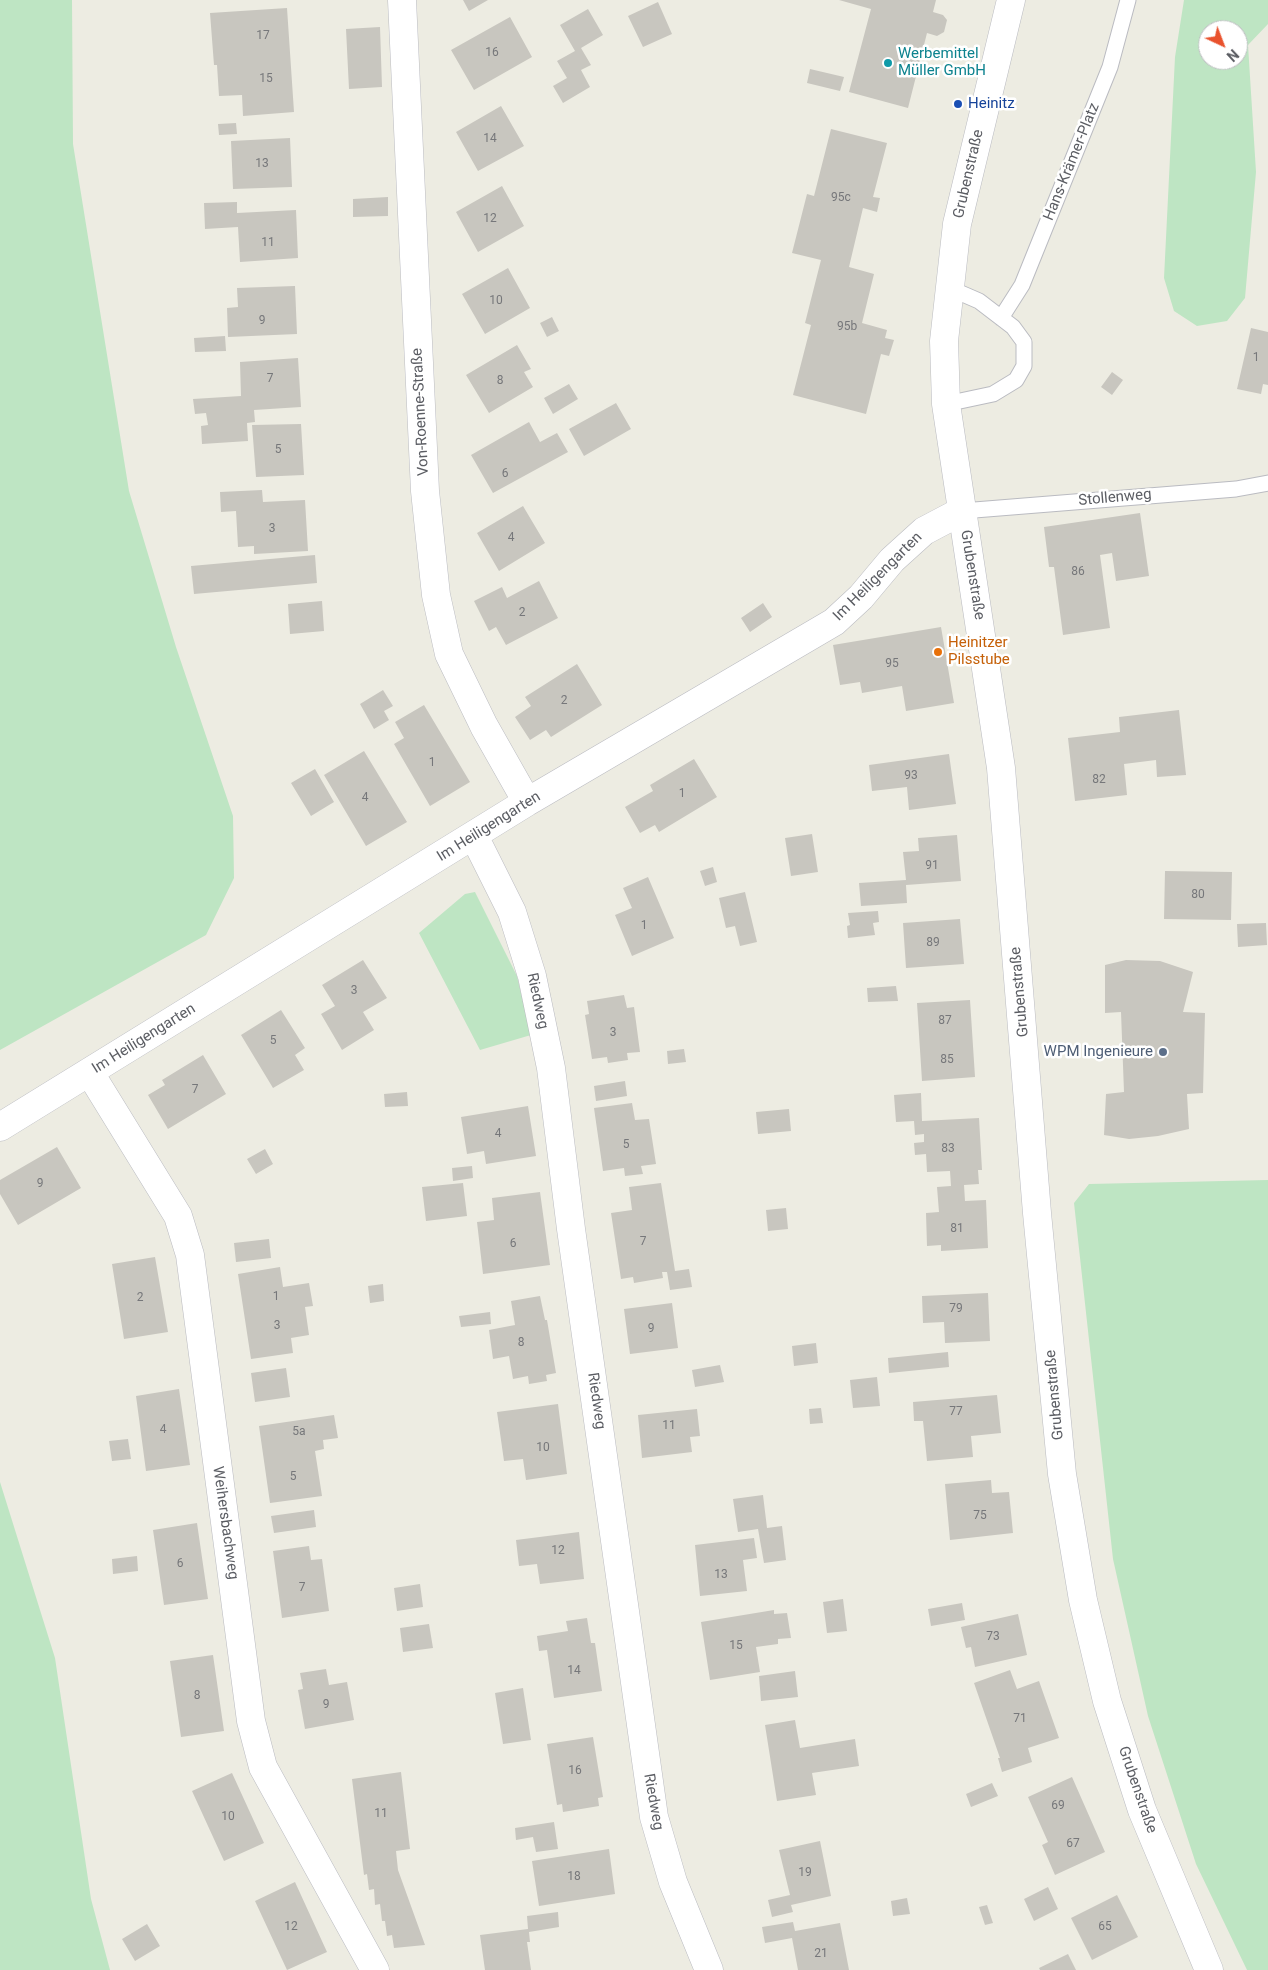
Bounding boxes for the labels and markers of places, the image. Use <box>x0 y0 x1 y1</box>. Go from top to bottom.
place label: Werbemittel Müller GmbH <box>898 45 986 80</box>
marker: Werbemittel Müller GmbH <box>882 57 894 69</box>
place label: Heinitz <box>968 95 1015 113</box>
marker: Heinitz <box>952 98 964 110</box>
place label: Heinitzer Pilsstube <box>948 634 1010 669</box>
marker: Heinitzer Pilsstube <box>932 646 944 658</box>
place label: WPM Ingenieure <box>1044 1043 1153 1061</box>
marker: WPM Ingenieure <box>1157 1046 1169 1058</box>

